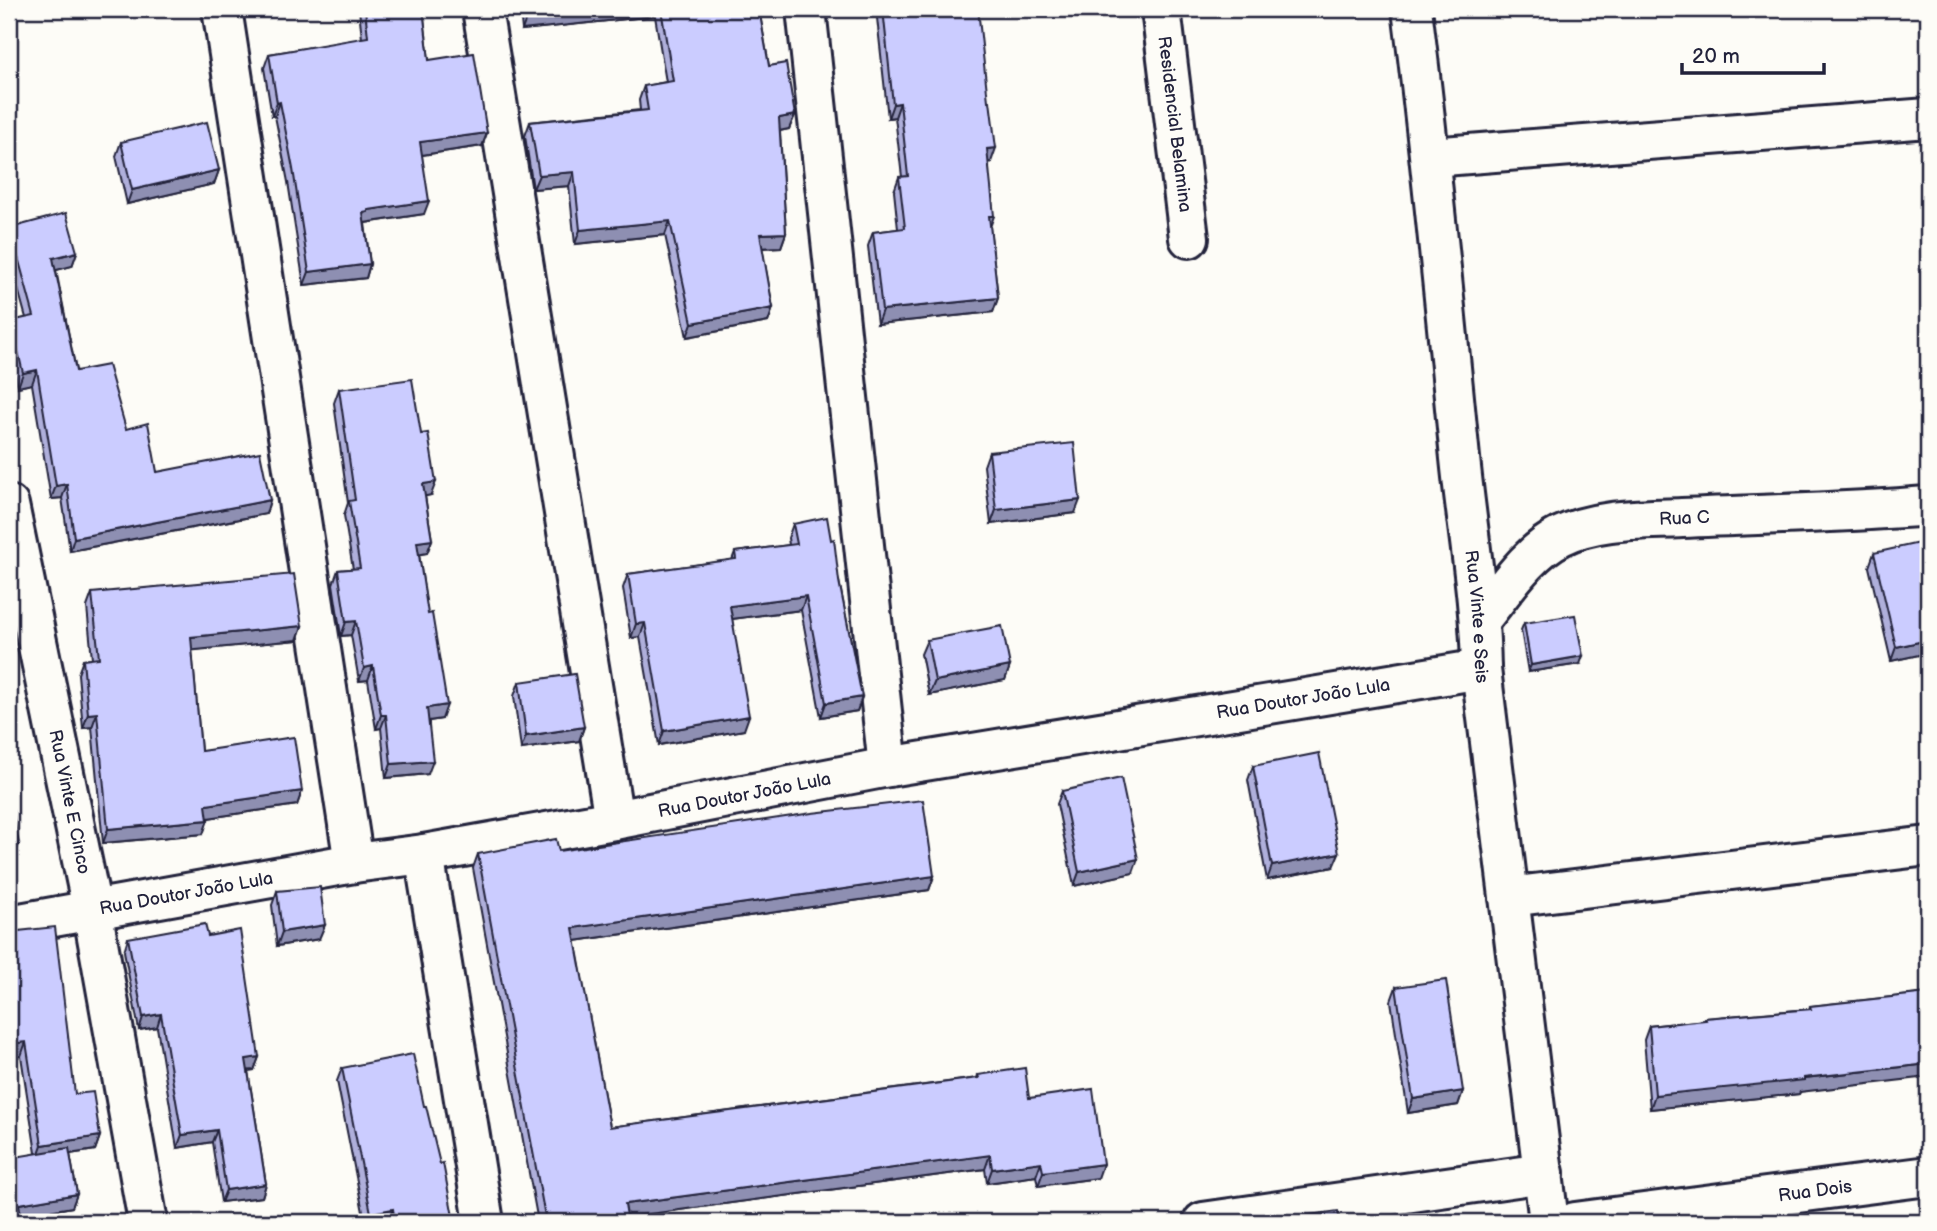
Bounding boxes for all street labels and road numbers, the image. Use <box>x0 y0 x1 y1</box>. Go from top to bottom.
street label: Residencial Belamina <box>1154 35 1196 213</box>
street label: Rua C <box>1659 506 1710 529</box>
street label: Rua Vinte e Seis <box>1461 549 1493 684</box>
street label: Rua Doutor João Lula <box>1215 674 1392 723</box>
street label: Rua Vinte E Cinco <box>45 728 95 876</box>
street label: Rua Doutor João Lula <box>656 768 833 822</box>
street label: Rua Doutor João Lula <box>98 867 274 919</box>
street label: Rua Dois <box>1777 1176 1853 1206</box>

